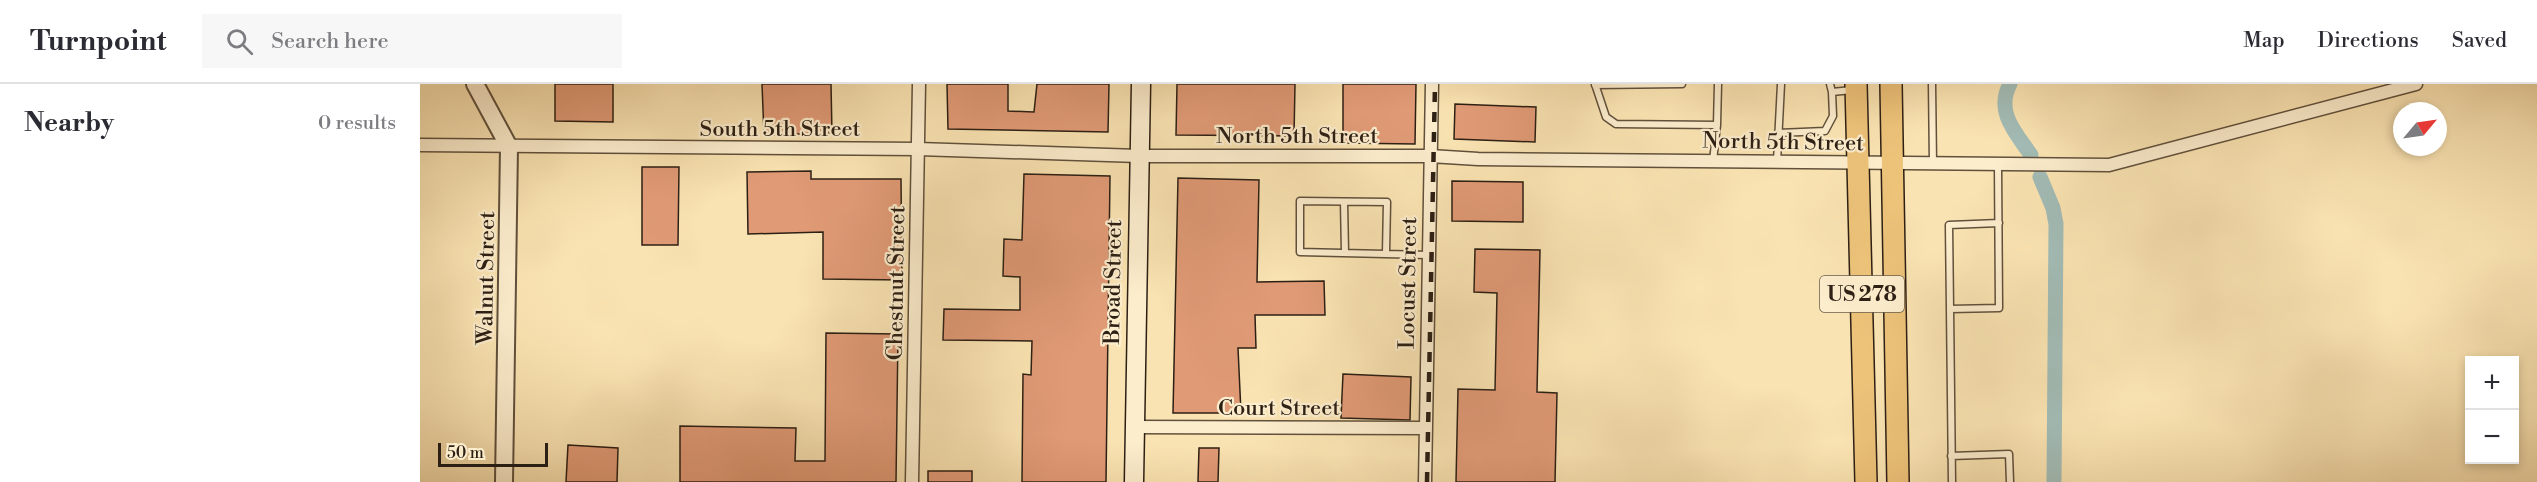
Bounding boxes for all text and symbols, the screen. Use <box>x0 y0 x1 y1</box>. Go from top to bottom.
search box <box>202 14 622 68</box>
text: Turnpoint <box>30 24 166 59</box>
icon: search <box>223 25 256 58</box>
text: Search here <box>271 28 389 55</box>
text: Map <box>2243 28 2285 54</box>
text: Directions <box>2318 28 2419 54</box>
text: Saved <box>2452 28 2507 54</box>
north arrow <box>2393 102 2447 156</box>
text: Nearby <box>24 107 114 139</box>
text: 0 results <box>318 111 396 136</box>
street label: South 5th Street <box>700 116 861 143</box>
street label: North 5th Street <box>1216 123 1378 150</box>
street label: North 5th Street <box>1702 128 1864 157</box>
street label: Chestnut Street <box>882 205 911 361</box>
street label: Walnut Street <box>472 211 501 346</box>
street label: Locust Street <box>1394 216 1423 349</box>
street label: Broad Street <box>1099 219 1128 346</box>
road number: US 278 <box>1820 276 1904 312</box>
map controls <box>2465 356 2519 464</box>
button: + <box>2465 356 2519 410</box>
street label: Court Street <box>1218 395 1340 422</box>
button: − <box>2465 410 2519 464</box>
scale bar <box>438 440 548 468</box>
text: 50 m <box>447 443 484 463</box>

